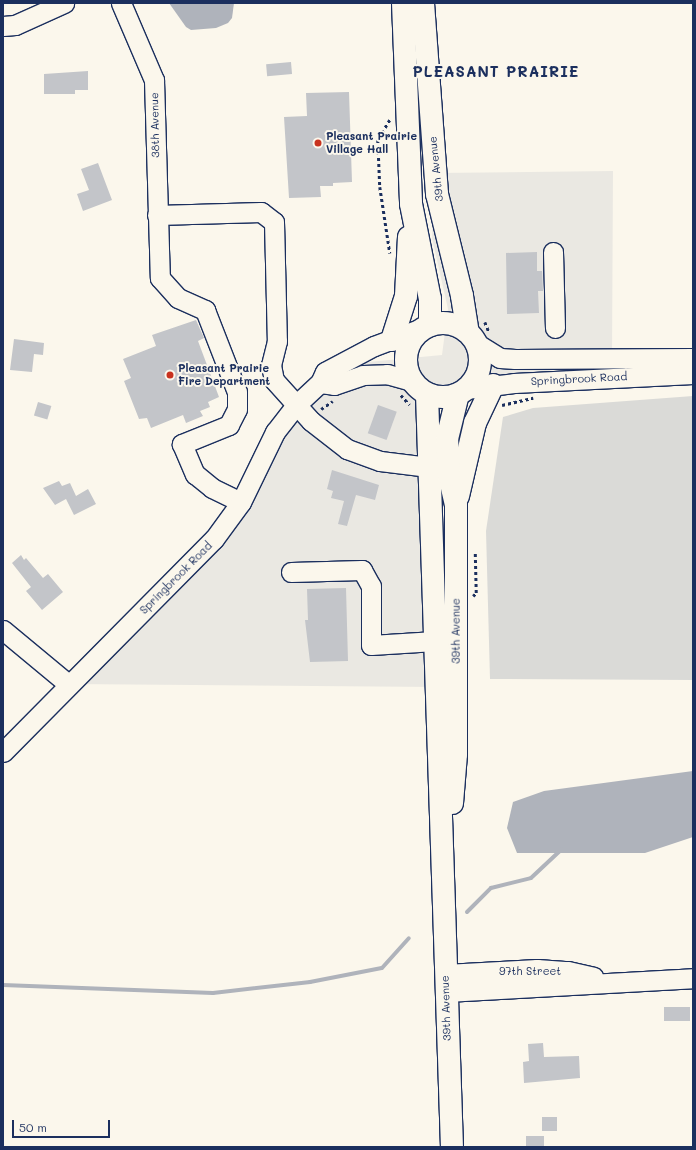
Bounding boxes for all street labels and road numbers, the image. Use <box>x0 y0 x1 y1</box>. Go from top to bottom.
street label: 38th Avenue <box>148 92 162 158</box>
street label: 39th Avenue <box>426 136 446 202</box>
street label: Springbrook Road <box>530 370 628 388</box>
street label: Springbrook Road <box>137 539 215 617</box>
street label: 39th Avenue <box>449 598 463 664</box>
street label: 97th Street <box>499 964 561 978</box>
street label: 39th Avenue <box>438 975 454 1041</box>

